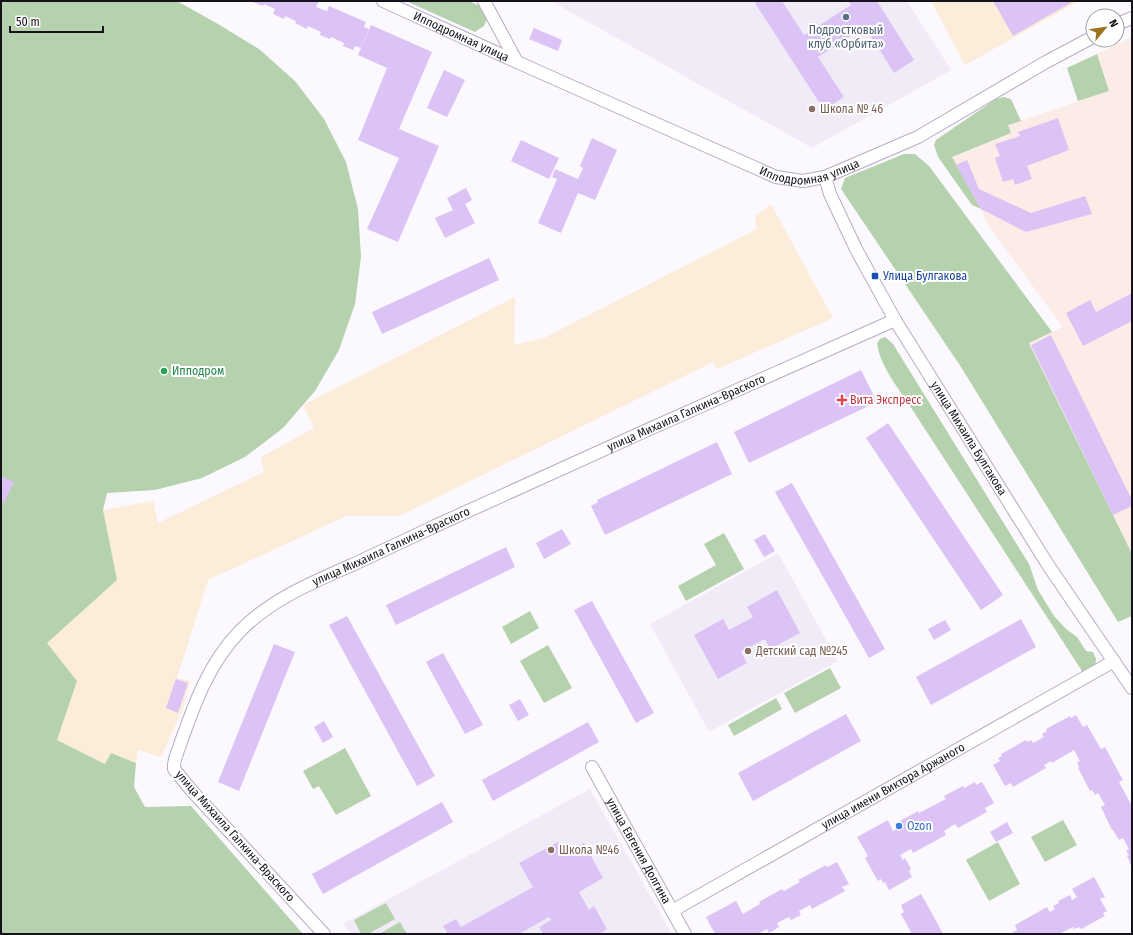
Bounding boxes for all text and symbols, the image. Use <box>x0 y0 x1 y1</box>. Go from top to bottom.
scale bar <box>10 8 103 34</box>
north arrow <box>1085 8 1125 48</box>
street label: Ипподромная улица <box>411 9 511 64</box>
marker: Подростковый клуб «Орбита» <box>841 12 851 22</box>
text: 50 m <box>16 15 40 29</box>
text: N <box>1106 17 1121 29</box>
place label: Подростковый клуб «Орбита» <box>808 23 884 51</box>
place label: Школа № 46 <box>820 102 883 116</box>
marker: Школа № 46 <box>807 104 817 114</box>
street label: Ипподромная улица <box>757 156 861 188</box>
place label: Улица Булгакова <box>882 269 967 283</box>
marker: Улица Булгакова <box>870 271 880 281</box>
place label: Ипподром <box>172 364 224 378</box>
marker: Ипподром <box>159 366 169 376</box>
street label: улица Михаила Галкина-Враского <box>605 371 767 454</box>
street label: улица Михаила Булгакова <box>928 379 1010 498</box>
place label: Вита Экспресс <box>850 393 921 407</box>
marker: Вита Экспресс <box>837 395 847 405</box>
street label: улица Михаила Галкина-Враского <box>310 504 472 589</box>
place label: Детский сад №245 <box>755 644 848 658</box>
marker: Детский сад №245 <box>743 646 753 656</box>
street label: улица имени Виктора Аржаного <box>819 740 967 832</box>
street label: улица Михаила Галкина-Враского <box>172 768 298 904</box>
street label: улица Евгения Долгина <box>604 796 674 906</box>
place label: Ozon <box>907 819 932 833</box>
marker: Ozon <box>894 821 904 831</box>
place label: Школа №46 <box>559 843 619 857</box>
marker: Школа №46 <box>546 845 556 855</box>

